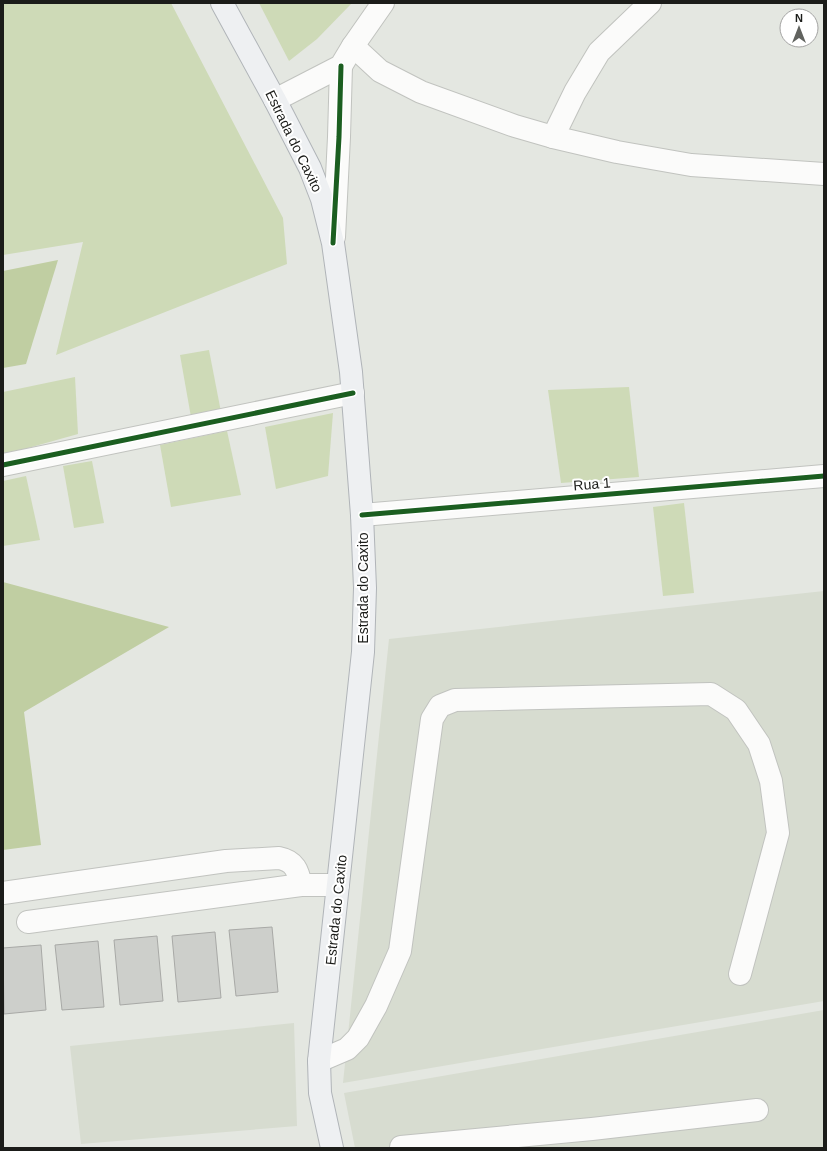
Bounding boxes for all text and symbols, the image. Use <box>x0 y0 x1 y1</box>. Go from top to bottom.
north arrow <box>779 8 819 48</box>
text: N <box>795 12 803 24</box>
street label: Estrada do Caxito <box>262 87 326 195</box>
street label: Rua 1 <box>573 474 612 494</box>
street label: Estrada do Caxito <box>355 532 371 644</box>
street label: Estrada do Caxito <box>322 854 350 966</box>

